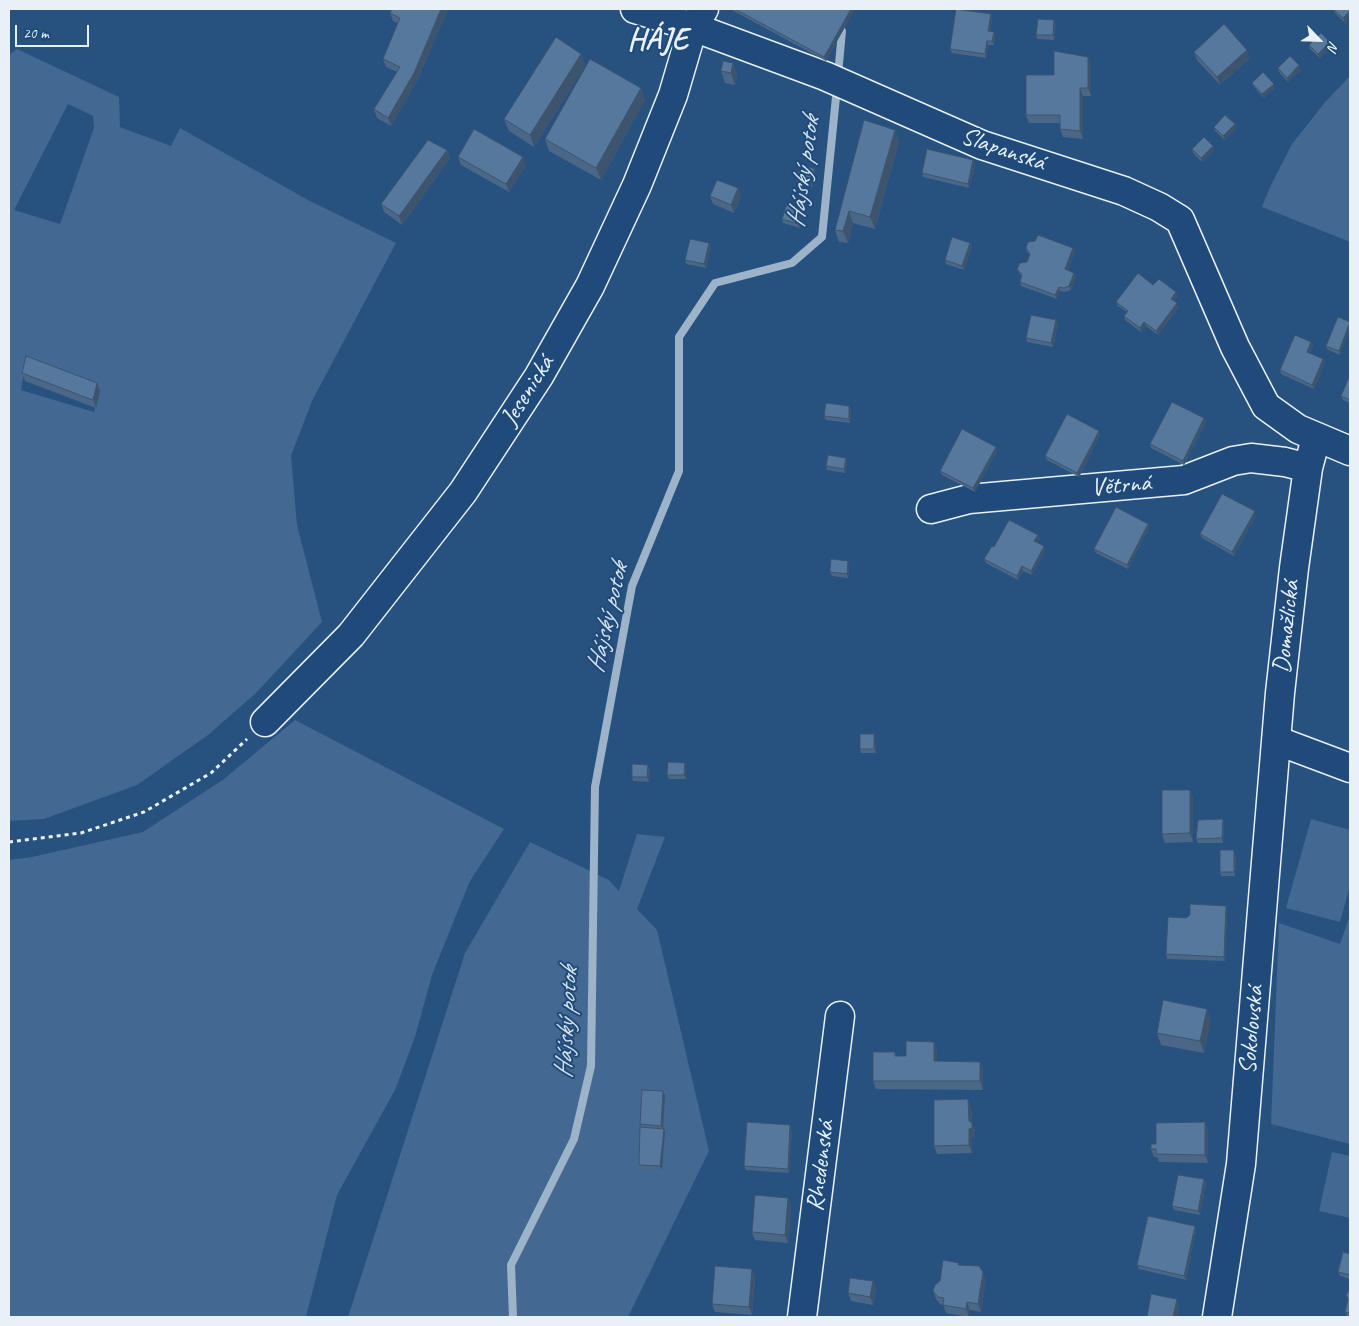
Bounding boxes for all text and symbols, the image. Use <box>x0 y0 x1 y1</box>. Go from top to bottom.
scale bar <box>18 15 91 47</box>
north arrow <box>1294 15 1344 65</box>
district label: HÁJE <box>627 23 689 59</box>
text: 20 m <box>23 24 49 43</box>
text: N <box>1324 39 1343 54</box>
water label: Hájský potok <box>781 115 827 229</box>
street label: Slapanská <box>957 122 1049 178</box>
street label: Jesenická <box>495 350 561 432</box>
street label: Větrná <box>1090 468 1152 504</box>
water label: Hájský potok <box>580 560 636 676</box>
street label: Domažlická <box>1267 579 1307 675</box>
water label: Hájský potok <box>549 967 585 1079</box>
street label: Sokolovská <box>1233 985 1271 1075</box>
street label: Rhedenská <box>801 1119 841 1213</box>

